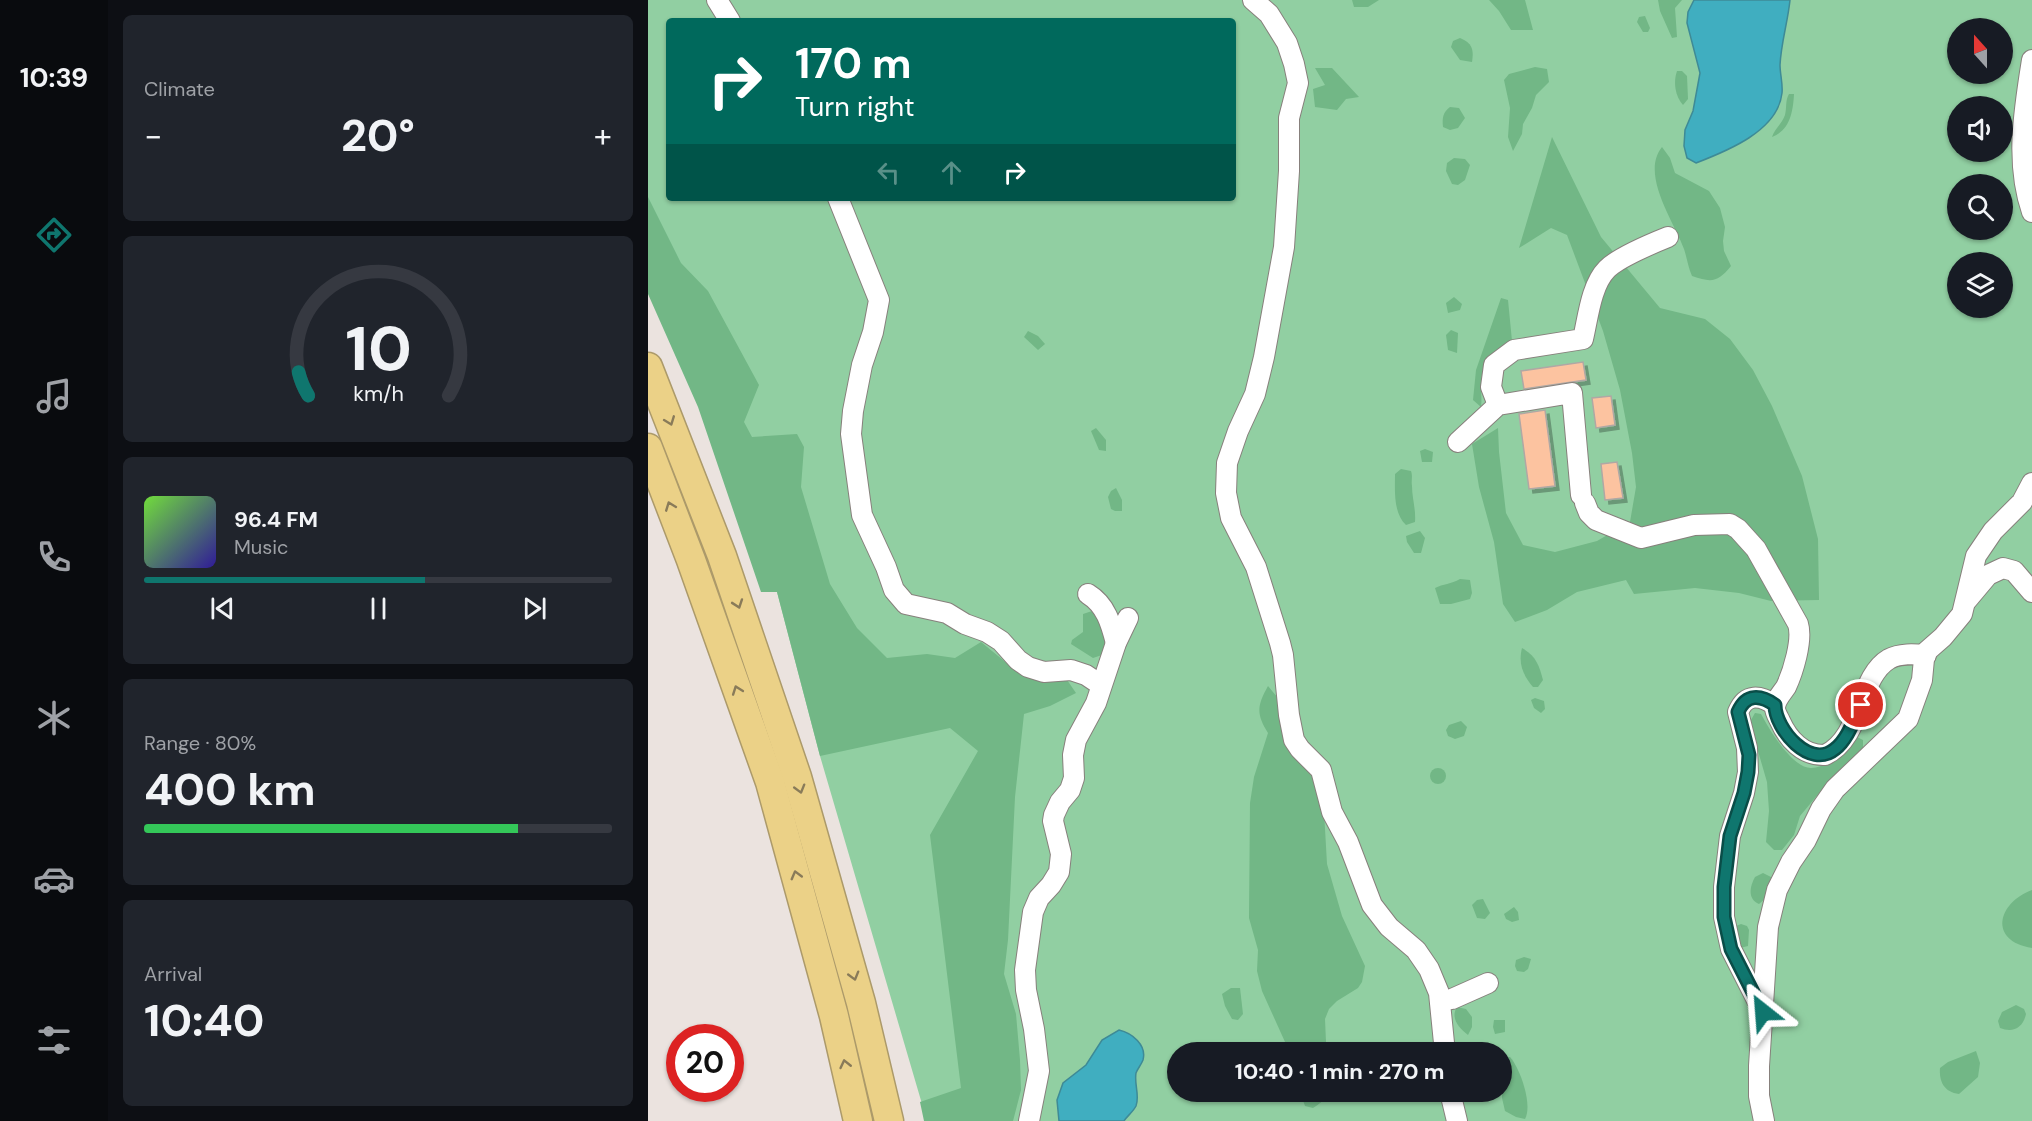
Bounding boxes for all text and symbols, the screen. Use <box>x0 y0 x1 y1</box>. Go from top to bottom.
north arrow <box>1947 18 2013 84</box>
map controls <box>1947 18 2013 318</box>
text: 170 m <box>795 36 912 91</box>
icon: right <box>696 42 774 120</box>
text: 10:39 <box>20 60 88 95</box>
text: Climate <box>144 76 215 102</box>
text: Turn right <box>795 89 915 124</box>
button: sound <box>1947 96 2013 162</box>
text: 20° <box>341 106 415 165</box>
text: − <box>144 114 162 157</box>
text: + <box>594 114 612 157</box>
icon: left <box>872 156 905 189</box>
icon: ahead <box>935 156 968 189</box>
icon: right <box>998 156 1031 189</box>
button: search <box>1947 174 2013 240</box>
icon: directions <box>33 214 75 256</box>
button: layers <box>1947 252 2013 318</box>
text: 10 <box>345 308 411 389</box>
icon: music <box>33 375 75 417</box>
text: km/h <box>353 381 403 409</box>
one-way arrow <box>663 415 675 426</box>
one-way arrow <box>665 502 678 512</box>
text: 96.4 FM <box>234 505 318 534</box>
text: Music <box>234 534 289 560</box>
icon: phone <box>33 536 75 578</box>
icon: previous <box>206 592 239 625</box>
icon: pause <box>362 592 395 625</box>
icon: next <box>518 592 551 625</box>
one-way arrow <box>731 598 743 609</box>
pin <box>1835 679 1886 730</box>
one-way arrow <box>732 685 745 695</box>
icon: arrive <box>1844 688 1877 721</box>
icon: climate <box>33 697 75 739</box>
text: Range · 80% <box>144 730 256 756</box>
text: 400 km <box>144 760 316 819</box>
one-way arrow <box>793 783 805 793</box>
icon: car <box>33 858 75 900</box>
one-way arrow <box>791 871 803 881</box>
text: Arrival <box>144 961 202 987</box>
one-way arrow <box>846 971 859 981</box>
position arrow <box>1731 980 1795 1044</box>
text: 10:40 <box>144 991 264 1050</box>
icon: filters <box>33 1019 75 1061</box>
speed limit sign: 20 <box>666 1024 744 1102</box>
text: 10:40 · 1 min · 270 m <box>1235 1057 1444 1086</box>
one-way arrow <box>840 1059 853 1069</box>

